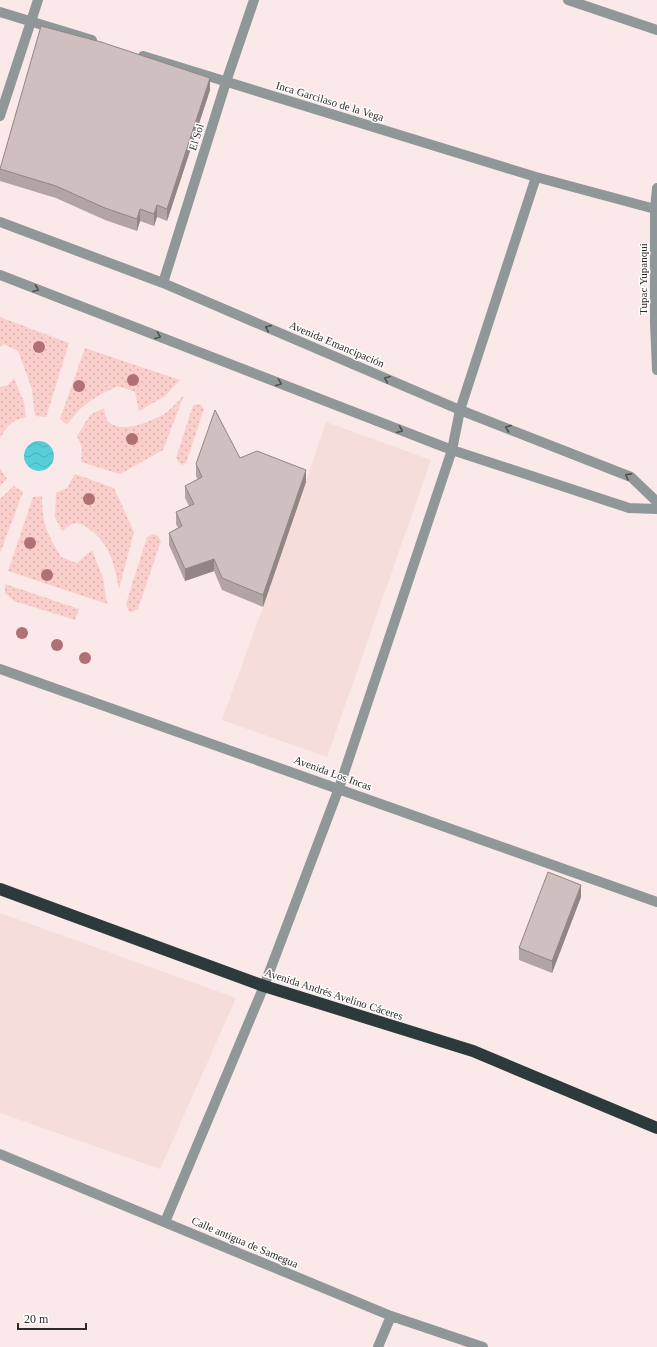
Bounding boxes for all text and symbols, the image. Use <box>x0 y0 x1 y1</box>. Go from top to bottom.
street label: Inca Garcilaso de la Vega <box>275 79 386 123</box>
street label: El Sol <box>186 122 206 152</box>
street label: Tupac Yupanqui <box>637 243 649 315</box>
one-way arrow <box>33 285 40 293</box>
street label: Avenida Emancipación <box>288 319 387 370</box>
one-way arrow <box>264 325 272 333</box>
one-way arrow <box>154 332 161 340</box>
one-way arrow <box>384 376 392 384</box>
one-way arrow <box>275 379 282 387</box>
one-way arrow <box>396 425 404 433</box>
one-way arrow <box>504 425 511 433</box>
one-way arrow <box>625 473 632 481</box>
street label: Avenida Los Incas <box>293 753 373 793</box>
street label: Avenida Andrés Avelino Cáceres <box>263 966 405 1022</box>
street label: Calle antigua de Samegua <box>190 1214 300 1270</box>
scale bar <box>18 1305 86 1331</box>
text: 20 m <box>24 1312 49 1326</box>

